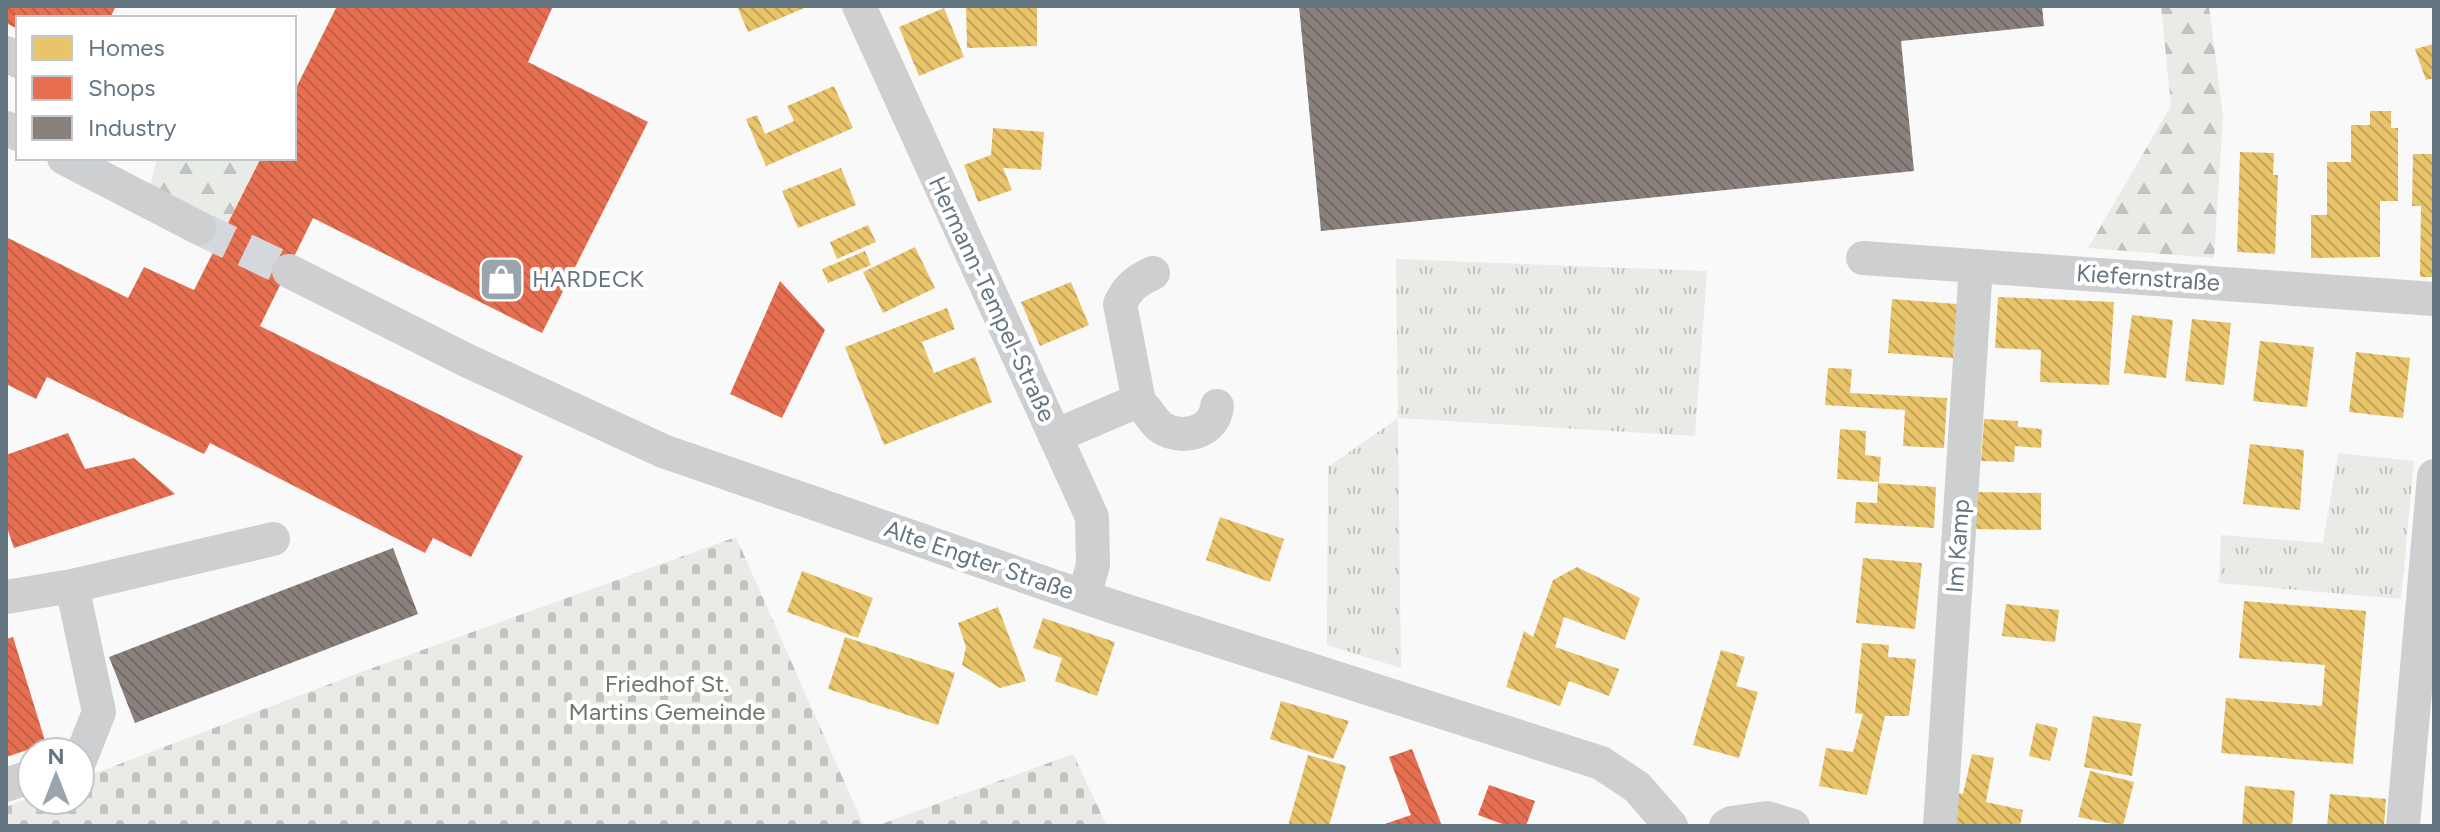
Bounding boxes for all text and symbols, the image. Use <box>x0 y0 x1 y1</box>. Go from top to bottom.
legend <box>16 16 296 160</box>
text: Homes <box>88 33 165 62</box>
text: Shops <box>88 73 155 102</box>
text: Industry <box>88 113 177 142</box>
street label: Hermann-Tempel-Straße <box>923 171 1062 426</box>
shop icon: HARDECK <box>477 255 525 303</box>
street label: Kiefernstraße <box>2075 258 2221 297</box>
place label: HARDECK <box>532 264 644 293</box>
street label: Im Kamp <box>1940 498 1975 594</box>
street label: Alte Engter Straße <box>881 514 1078 606</box>
park label: Friedhof St. Martins Gemeinde <box>569 669 765 726</box>
north arrow <box>16 736 96 816</box>
text: N <box>47 743 65 770</box>

